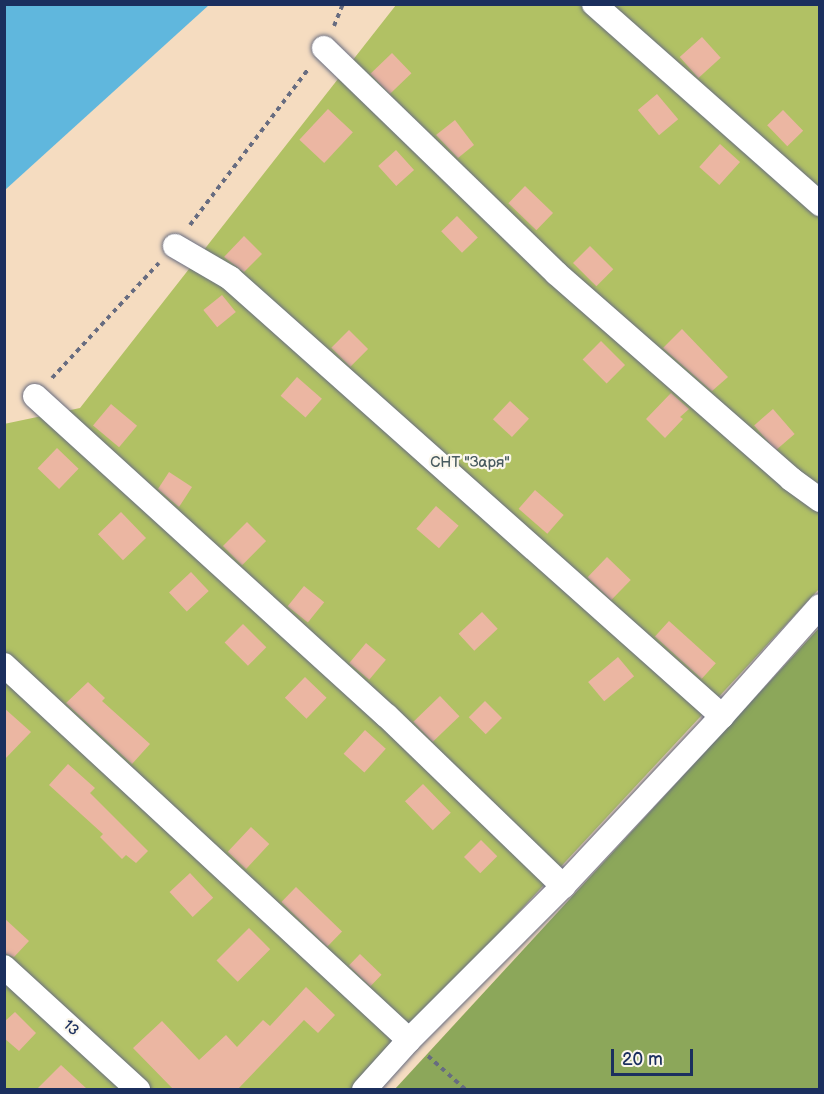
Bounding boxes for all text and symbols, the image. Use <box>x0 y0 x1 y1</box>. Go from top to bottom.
park label: СНТ "Заря" <box>430 454 510 472</box>
street label: 13 <box>59 1016 83 1040</box>
scale bar <box>614 1037 696 1075</box>
text: 20 m <box>622 1049 663 1070</box>

